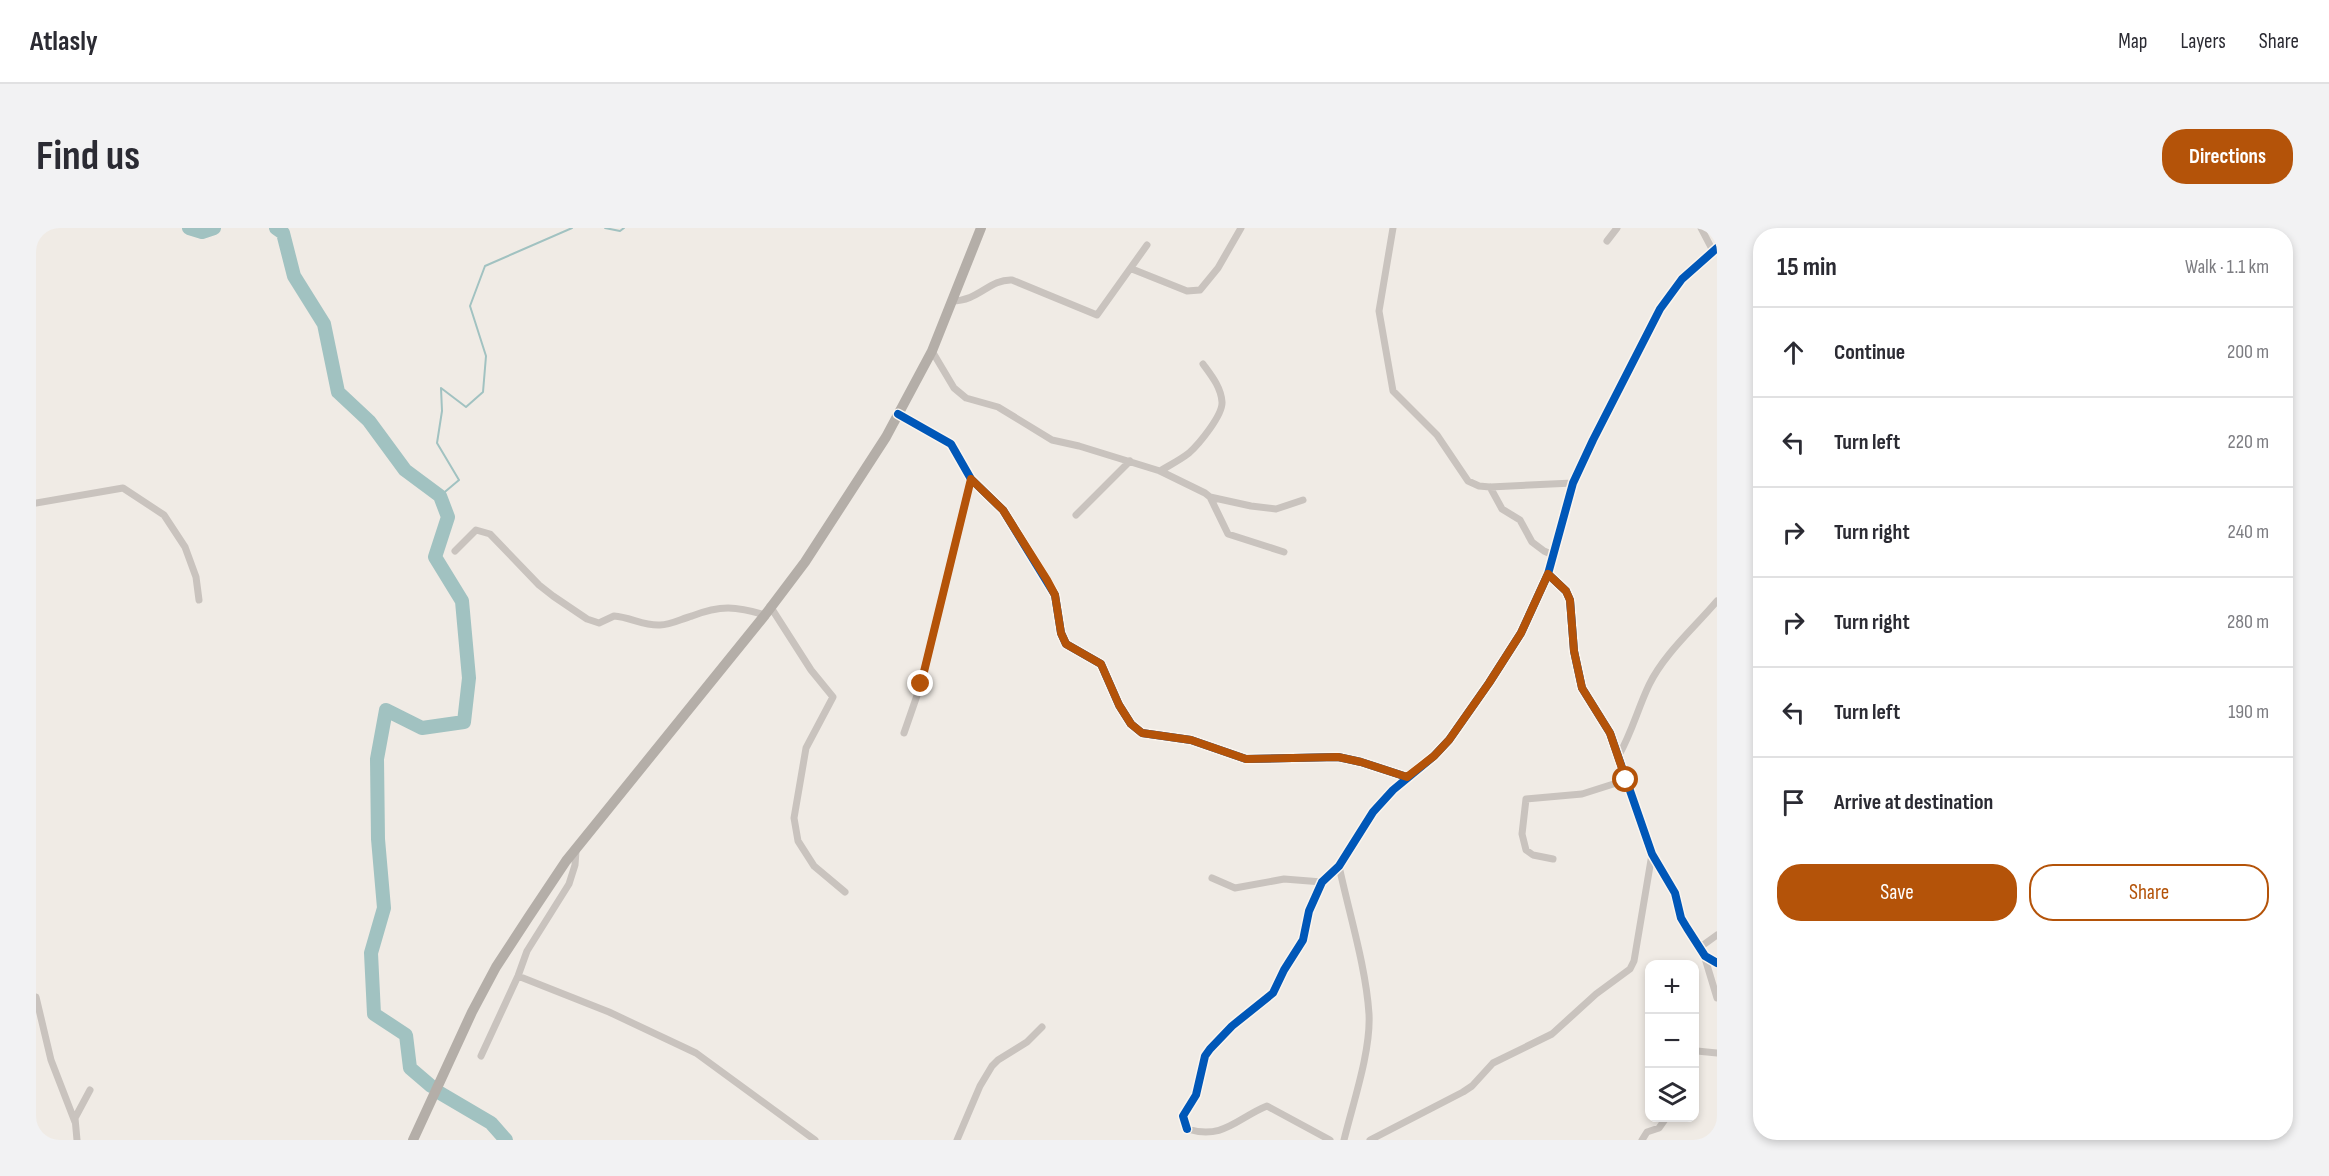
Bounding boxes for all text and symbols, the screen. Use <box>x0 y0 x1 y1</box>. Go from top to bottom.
text: Atlasly <box>30 25 98 58</box>
text: Map <box>2118 29 2147 54</box>
text: Layers <box>2180 29 2226 54</box>
text: Share <box>2259 29 2299 54</box>
button: Directions <box>2162 129 2293 184</box>
text: Find us <box>36 131 140 182</box>
text: 15 min <box>1777 252 1837 283</box>
text: Walk · 1.1 km <box>2185 255 2269 279</box>
icon: ahead <box>1777 336 1810 369</box>
text: Continue <box>1834 339 1905 366</box>
text: 200 m <box>2227 340 2269 364</box>
icon: left <box>1777 426 1810 459</box>
text: Turn left <box>1834 429 1900 456</box>
text: 220 m <box>2228 430 2269 454</box>
icon: right <box>1777 516 1810 549</box>
text: Turn right <box>1834 519 1910 546</box>
text: 240 m <box>2228 520 2269 544</box>
icon: right <box>1777 606 1810 639</box>
text: Turn right <box>1834 609 1910 636</box>
text: 280 m <box>2227 610 2269 634</box>
route end <box>907 670 933 696</box>
icon: left <box>1777 696 1810 729</box>
text: Turn left <box>1834 699 1900 726</box>
text: 190 m <box>2228 700 2269 724</box>
route start <box>1612 766 1638 792</box>
icon: arrive <box>1777 786 1810 819</box>
text: Arrive at destination <box>1834 789 1993 816</box>
button: Save <box>1777 864 2017 921</box>
button: Share <box>2029 864 2269 921</box>
map controls <box>1645 960 1699 1122</box>
button: + <box>1645 960 1699 1014</box>
button: − <box>1645 1014 1699 1068</box>
button: layers <box>1645 1068 1699 1122</box>

